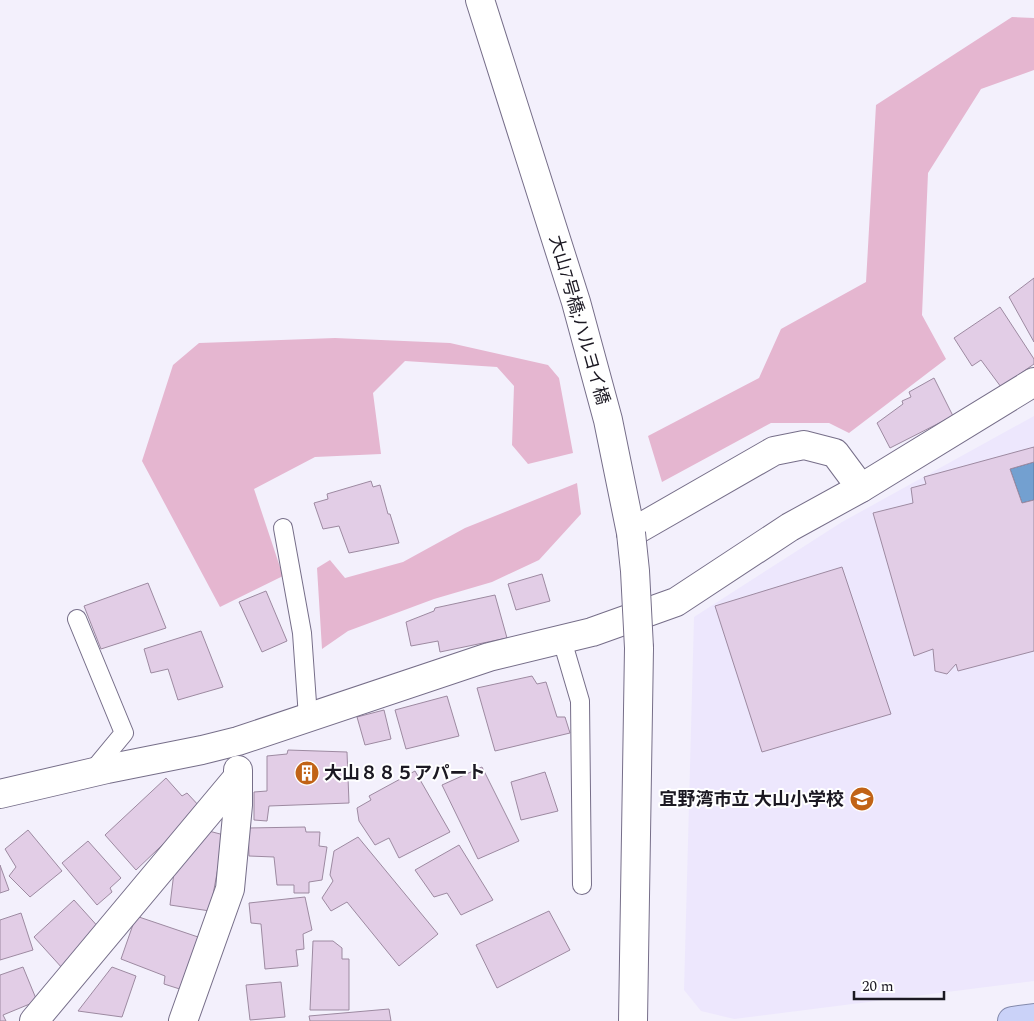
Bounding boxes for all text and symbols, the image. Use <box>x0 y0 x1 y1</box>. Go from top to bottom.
street label: 大山7号橋;ハルヨイ橋 <box>542 232 616 408</box>
building icon: 大山８８５アパート <box>294 760 320 786</box>
place label: 大山８８５アパート <box>324 760 486 787</box>
place label: 宜野湾市立 大山小学校 <box>660 786 844 813</box>
school or university icon: 宜野湾市立 大山小学校 <box>849 786 875 812</box>
scale bar <box>854 968 944 1000</box>
text: 20 m <box>862 975 894 998</box>

